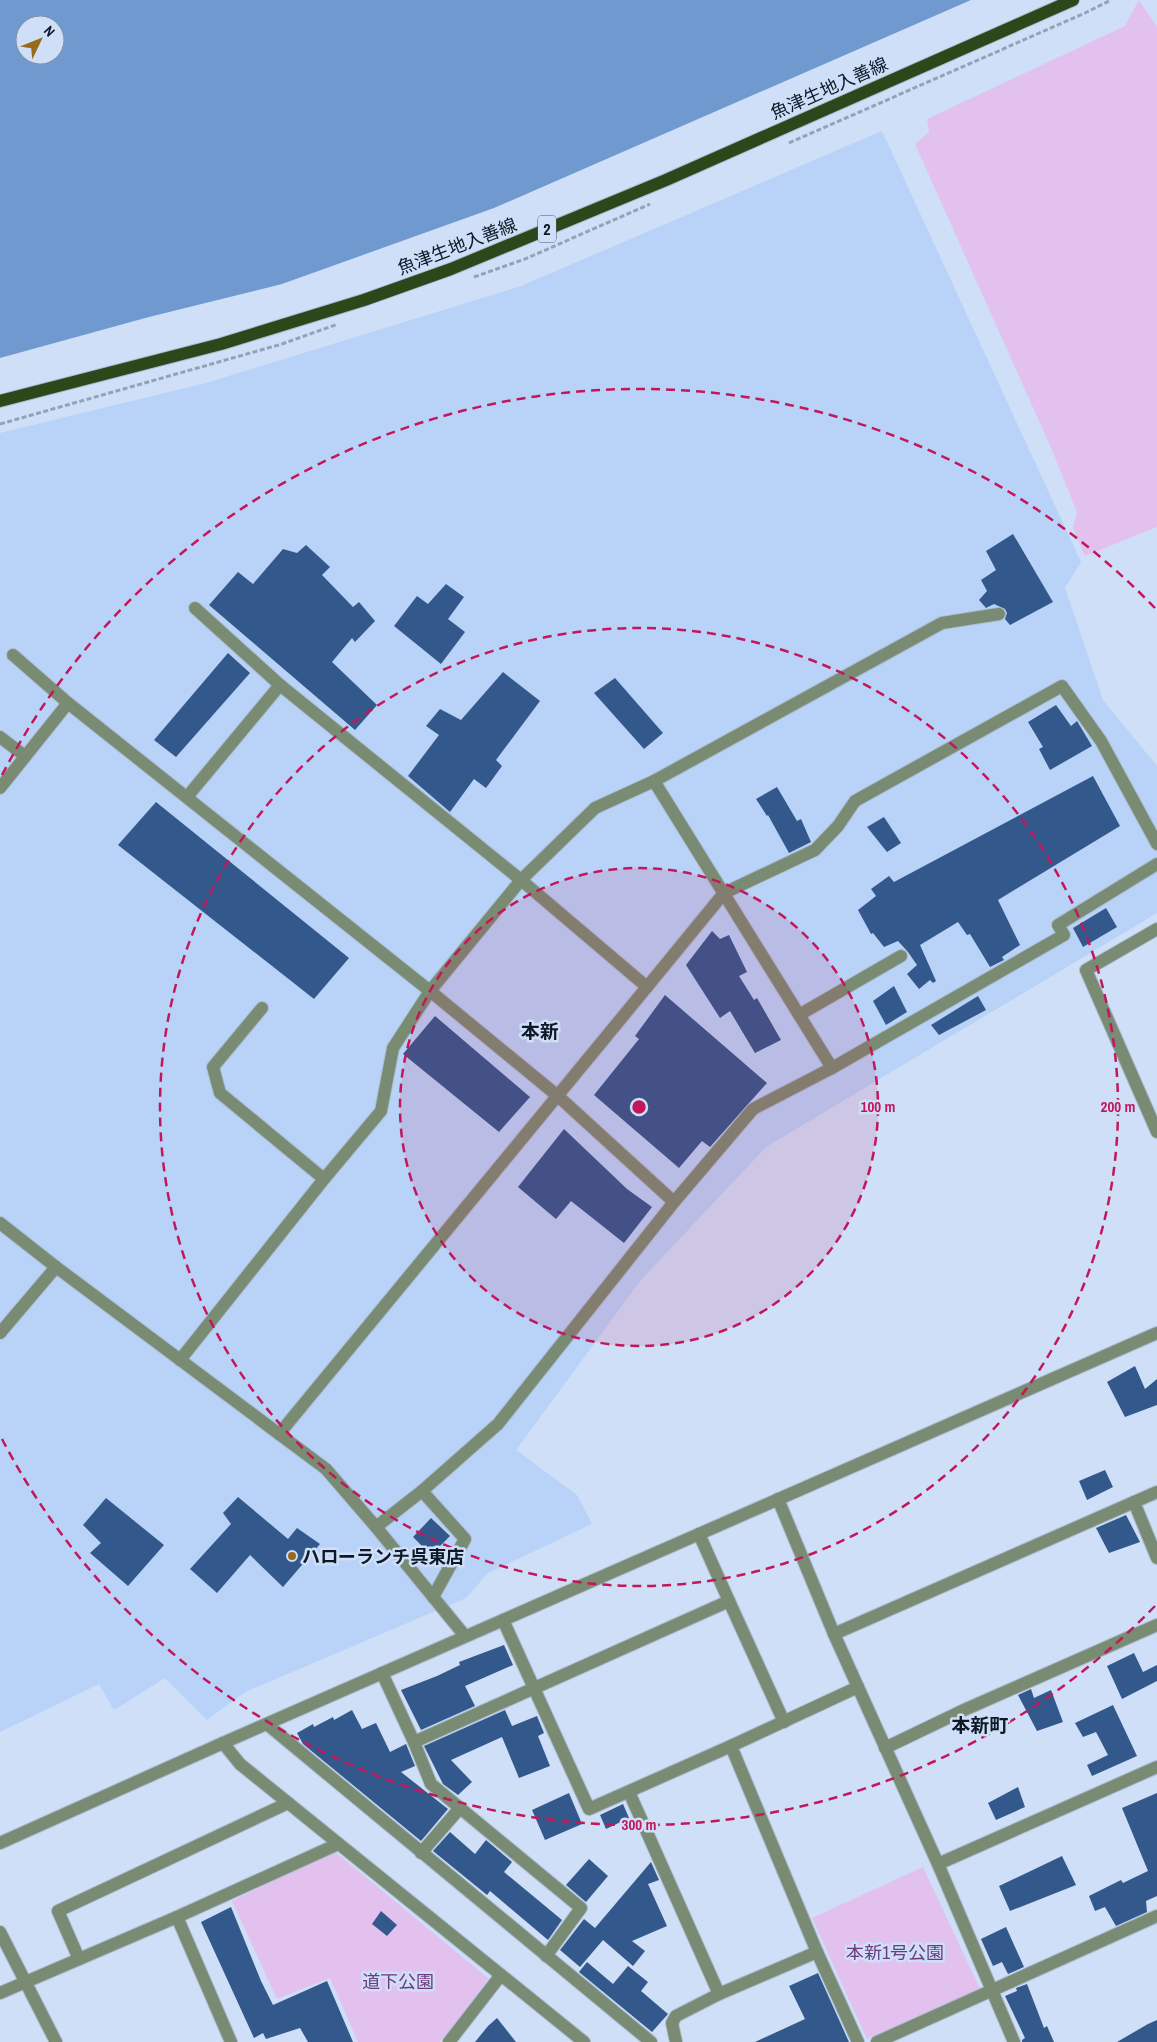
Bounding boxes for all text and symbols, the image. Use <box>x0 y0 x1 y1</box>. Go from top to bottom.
north arrow <box>15 15 65 65</box>
text: N <box>40 22 59 40</box>
street label: 魚津生地入善線 <box>766 51 892 125</box>
street label: 魚津生地入善線 <box>394 212 520 280</box>
road number: 2 <box>538 215 556 242</box>
district label: 本新 <box>521 1018 559 1044</box>
text: 100 m <box>861 1096 895 1117</box>
text: 200 m <box>1101 1096 1135 1117</box>
centre of rings <box>630 1098 648 1116</box>
place label: ハローランチ呉東店 <box>302 1544 464 1569</box>
marker: ハローランチ呉東店 <box>286 1550 298 1562</box>
district label: 本新町 <box>951 1712 1009 1738</box>
text: 300 m <box>622 1814 656 1835</box>
park label: 本新1号公園 <box>846 1940 944 1965</box>
park label: 道下公園 <box>362 1969 434 1994</box>

